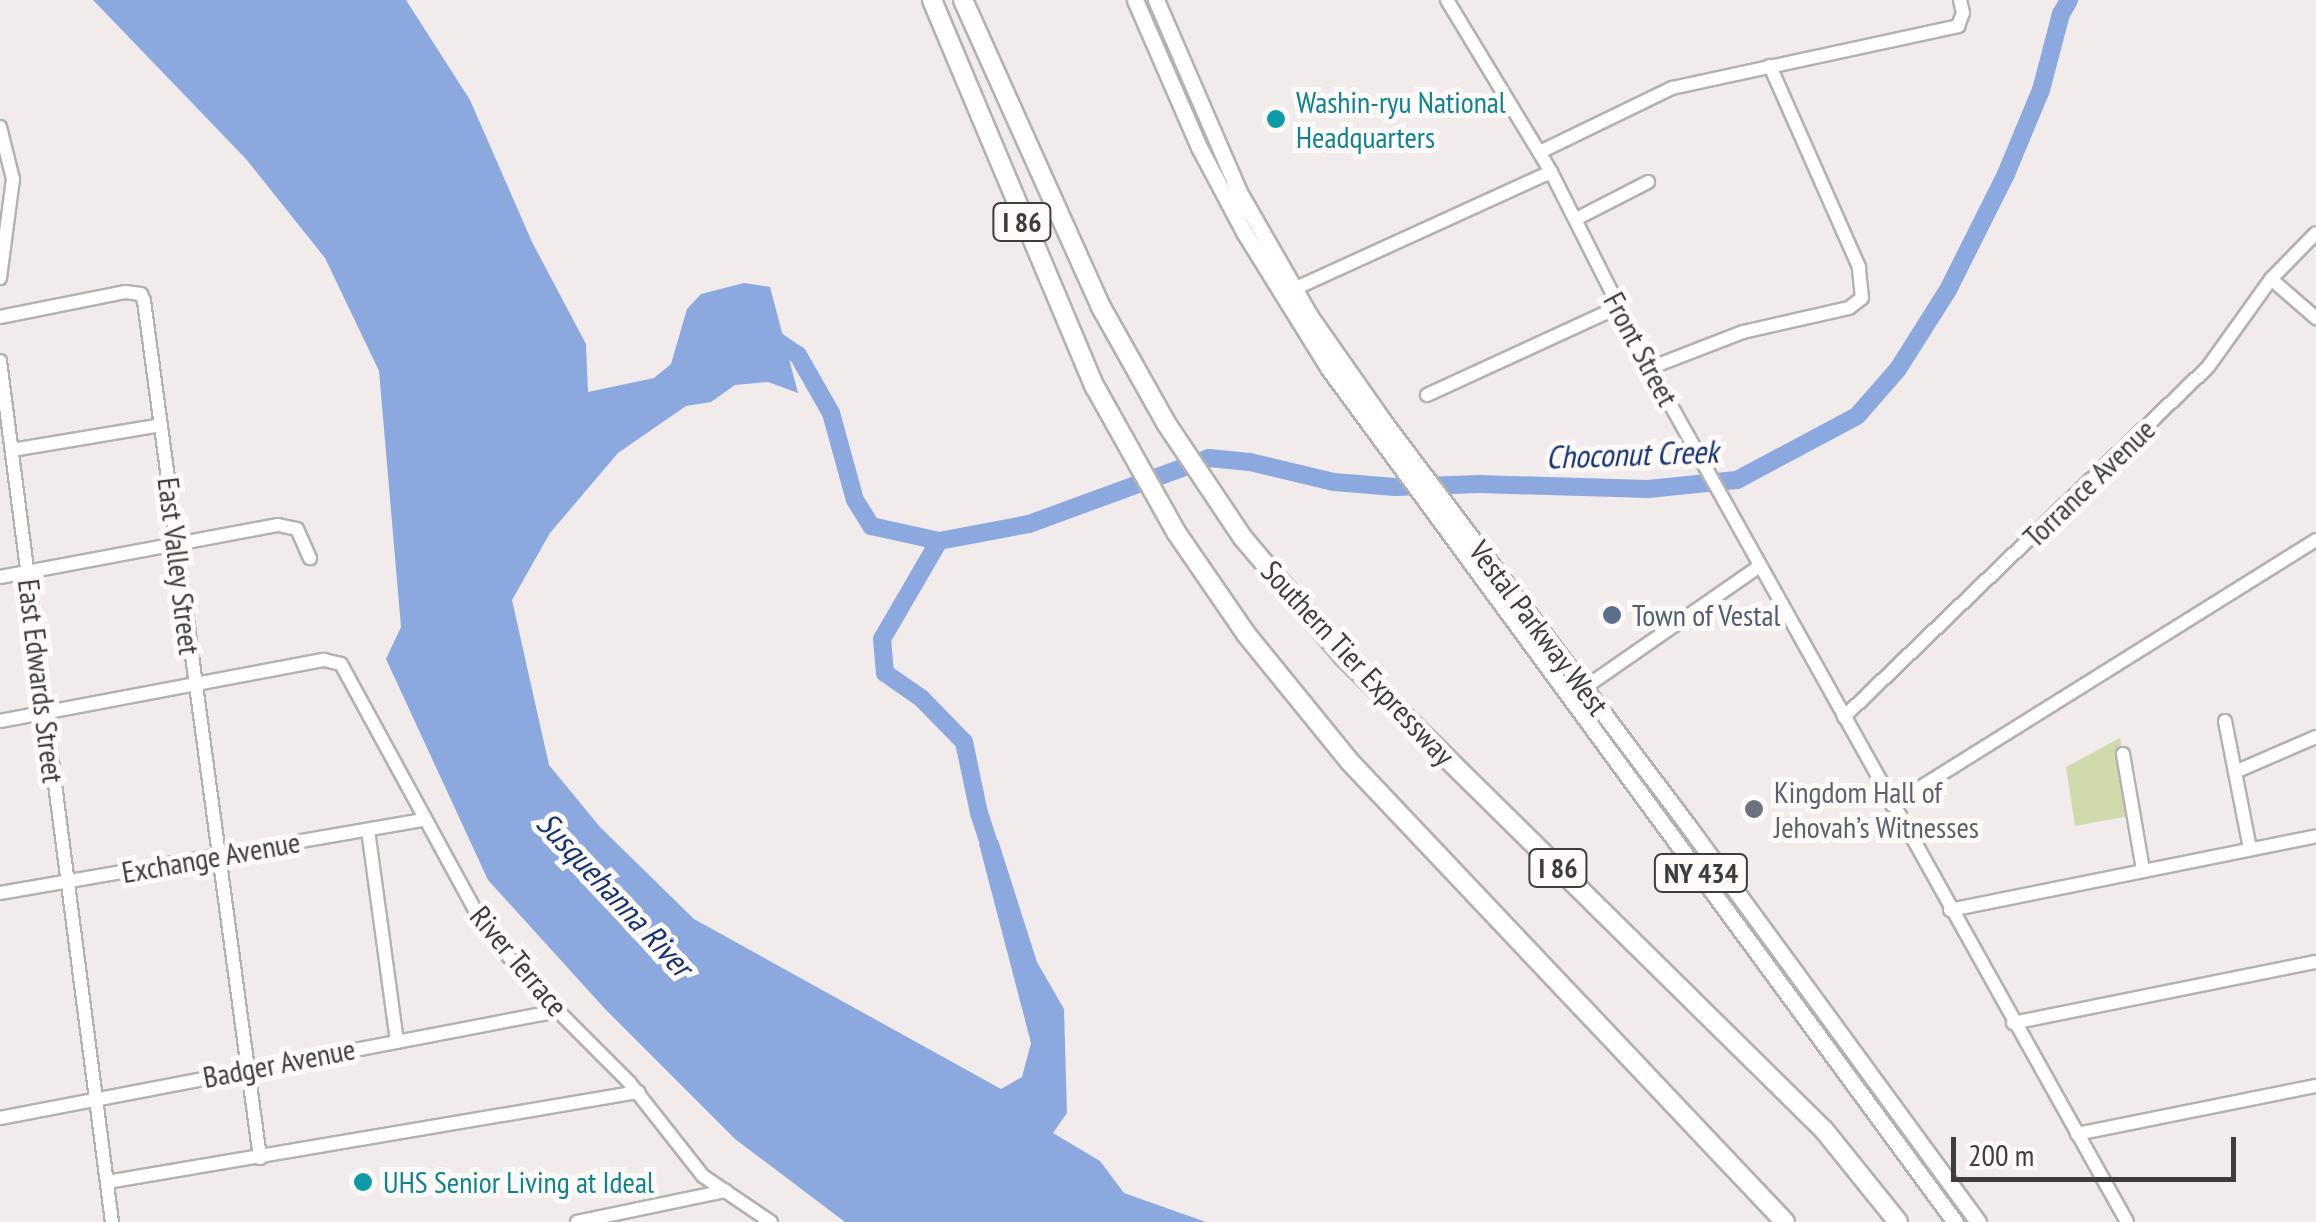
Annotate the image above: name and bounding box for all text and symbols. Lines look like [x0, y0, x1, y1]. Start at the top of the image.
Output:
place label: Washin-ryu National Headquarters [1296, 84, 1506, 154]
marker: Washin-ryu National Headquarters [1265, 108, 1287, 130]
road number: I 86 [992, 199, 1052, 245]
street label: Front Street [1596, 286, 1686, 412]
street label: Torrance Avenue [2015, 411, 2163, 555]
water label: Choconut Creek [1545, 432, 1719, 476]
street label: East Valley Street [150, 475, 208, 657]
street label: Vestal Parkway West [1461, 533, 1617, 723]
street label: Southern Tier Expressway [1254, 553, 1462, 773]
street label: East Edwards Street [11, 577, 71, 785]
place label: Town of Vestal [1632, 597, 1781, 633]
marker: Town of Vestal [1601, 604, 1623, 626]
place label: Kingdom Hall of Jehovah’s Witnesses [1774, 774, 1979, 844]
marker: Kingdom Hall of Jehovah’s Witnesses [1743, 798, 1765, 820]
water label: Susquehanna River [529, 804, 701, 984]
street label: Exchange Avenue [119, 824, 303, 890]
road number: I 86 [1528, 845, 1588, 891]
road number: NY 434 [1654, 850, 1748, 896]
street label: River Terrace [462, 898, 576, 1024]
street label: Badger Avenue [200, 1031, 358, 1095]
scale bar [1956, 1117, 2241, 1179]
text: 200 m [1968, 1135, 2034, 1174]
place label: UHS Senior Living at Ideal [383, 1164, 654, 1200]
marker: UHS Senior Living at Ideal [352, 1171, 374, 1193]

